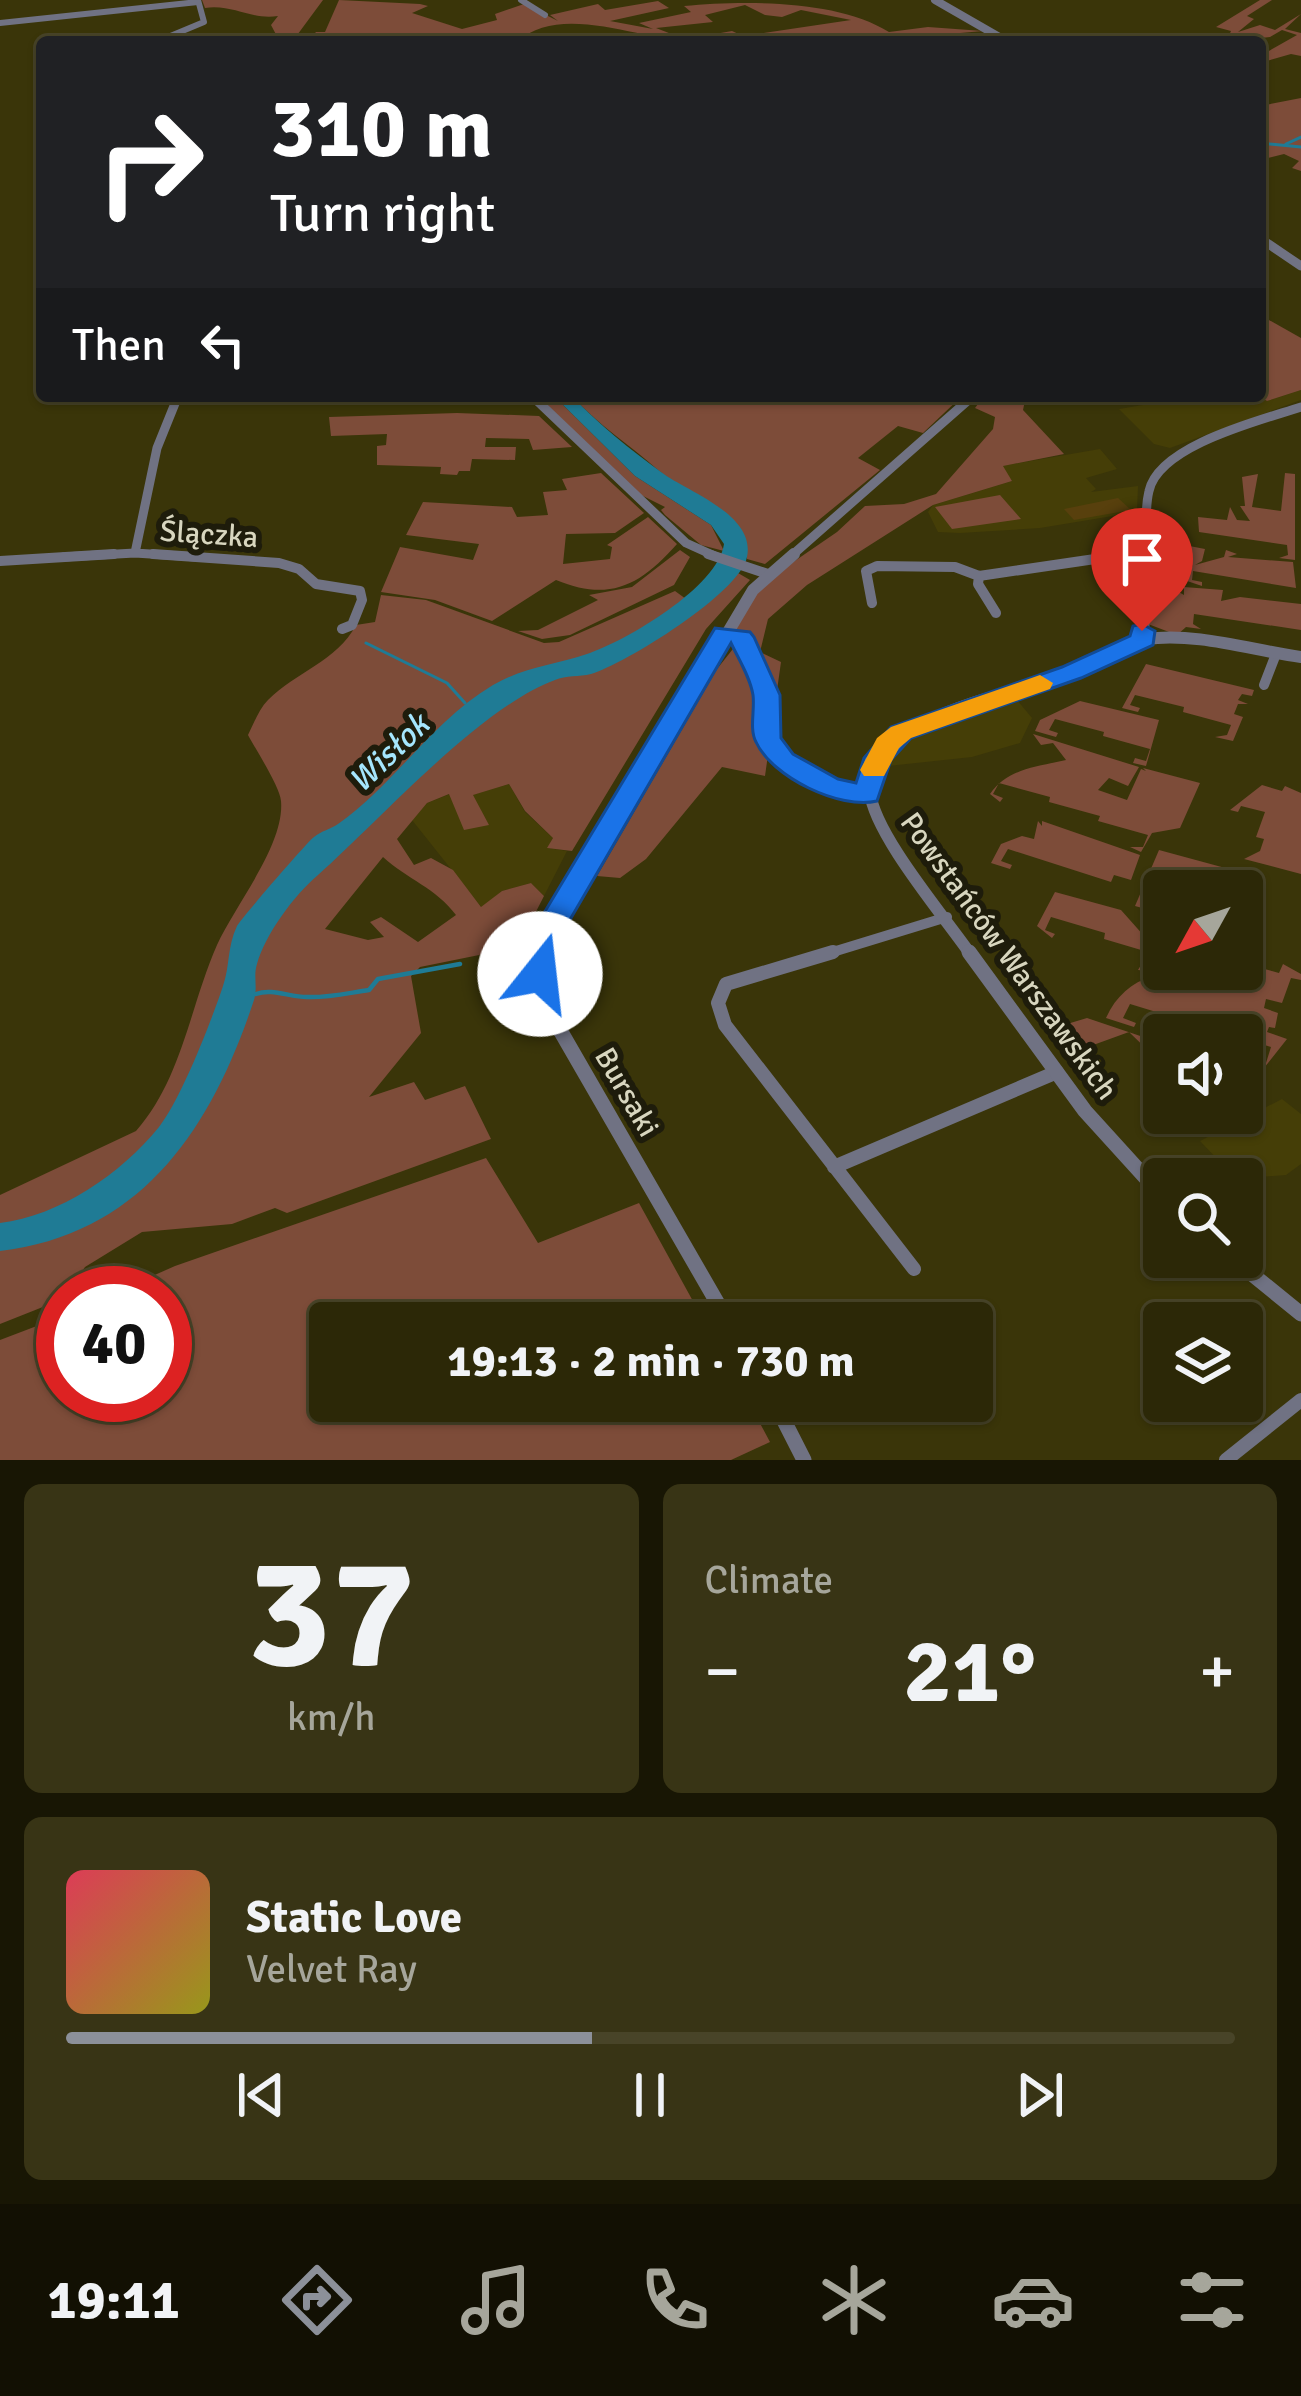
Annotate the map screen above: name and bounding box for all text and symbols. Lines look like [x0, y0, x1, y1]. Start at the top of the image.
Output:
text: 310 m [270, 77, 492, 181]
icon: right [72, 84, 228, 240]
text: Turn right [270, 180, 495, 247]
icon: left [190, 312, 256, 378]
text: Then [72, 318, 166, 373]
pin [1091, 508, 1193, 631]
street label: Ślączka [159, 513, 259, 556]
icon: arrive [1109, 526, 1175, 592]
water label: Wisłok [340, 703, 440, 801]
street label: Powstańców Warszawskich [892, 805, 1125, 1107]
north arrow [1143, 870, 1263, 990]
map controls [1143, 870, 1263, 1422]
position arrow [477, 911, 603, 1037]
button: sound [1143, 1014, 1263, 1134]
street label: Bursaki [586, 1041, 667, 1143]
button: search [1143, 1158, 1263, 1278]
speed limit sign: 40 [36, 1266, 192, 1422]
button: layers [1143, 1302, 1263, 1422]
text: 19:13 · 2 min · 730 m [447, 1334, 855, 1389]
text: 37 [247, 1518, 415, 1711]
text: Climate [705, 1556, 833, 1604]
text: 21° [903, 1616, 1036, 1727]
text: − [705, 1631, 740, 1712]
text: + [1199, 1631, 1235, 1712]
text: km/h [287, 1693, 375, 1741]
text: Static Love [246, 1890, 462, 1945]
text: Velvet Ray [246, 1945, 417, 1993]
icon: previous [228, 2062, 294, 2128]
icon: pause [617, 2062, 683, 2128]
icon: next [1007, 2062, 1073, 2128]
icon: directions [275, 2258, 359, 2342]
icon: music [454, 2258, 538, 2342]
icon: phone [633, 2258, 717, 2342]
icon: climate [812, 2258, 896, 2342]
icon: car [991, 2258, 1075, 2342]
icon: filters [1170, 2258, 1254, 2342]
text: 19:11 [47, 2267, 180, 2334]

